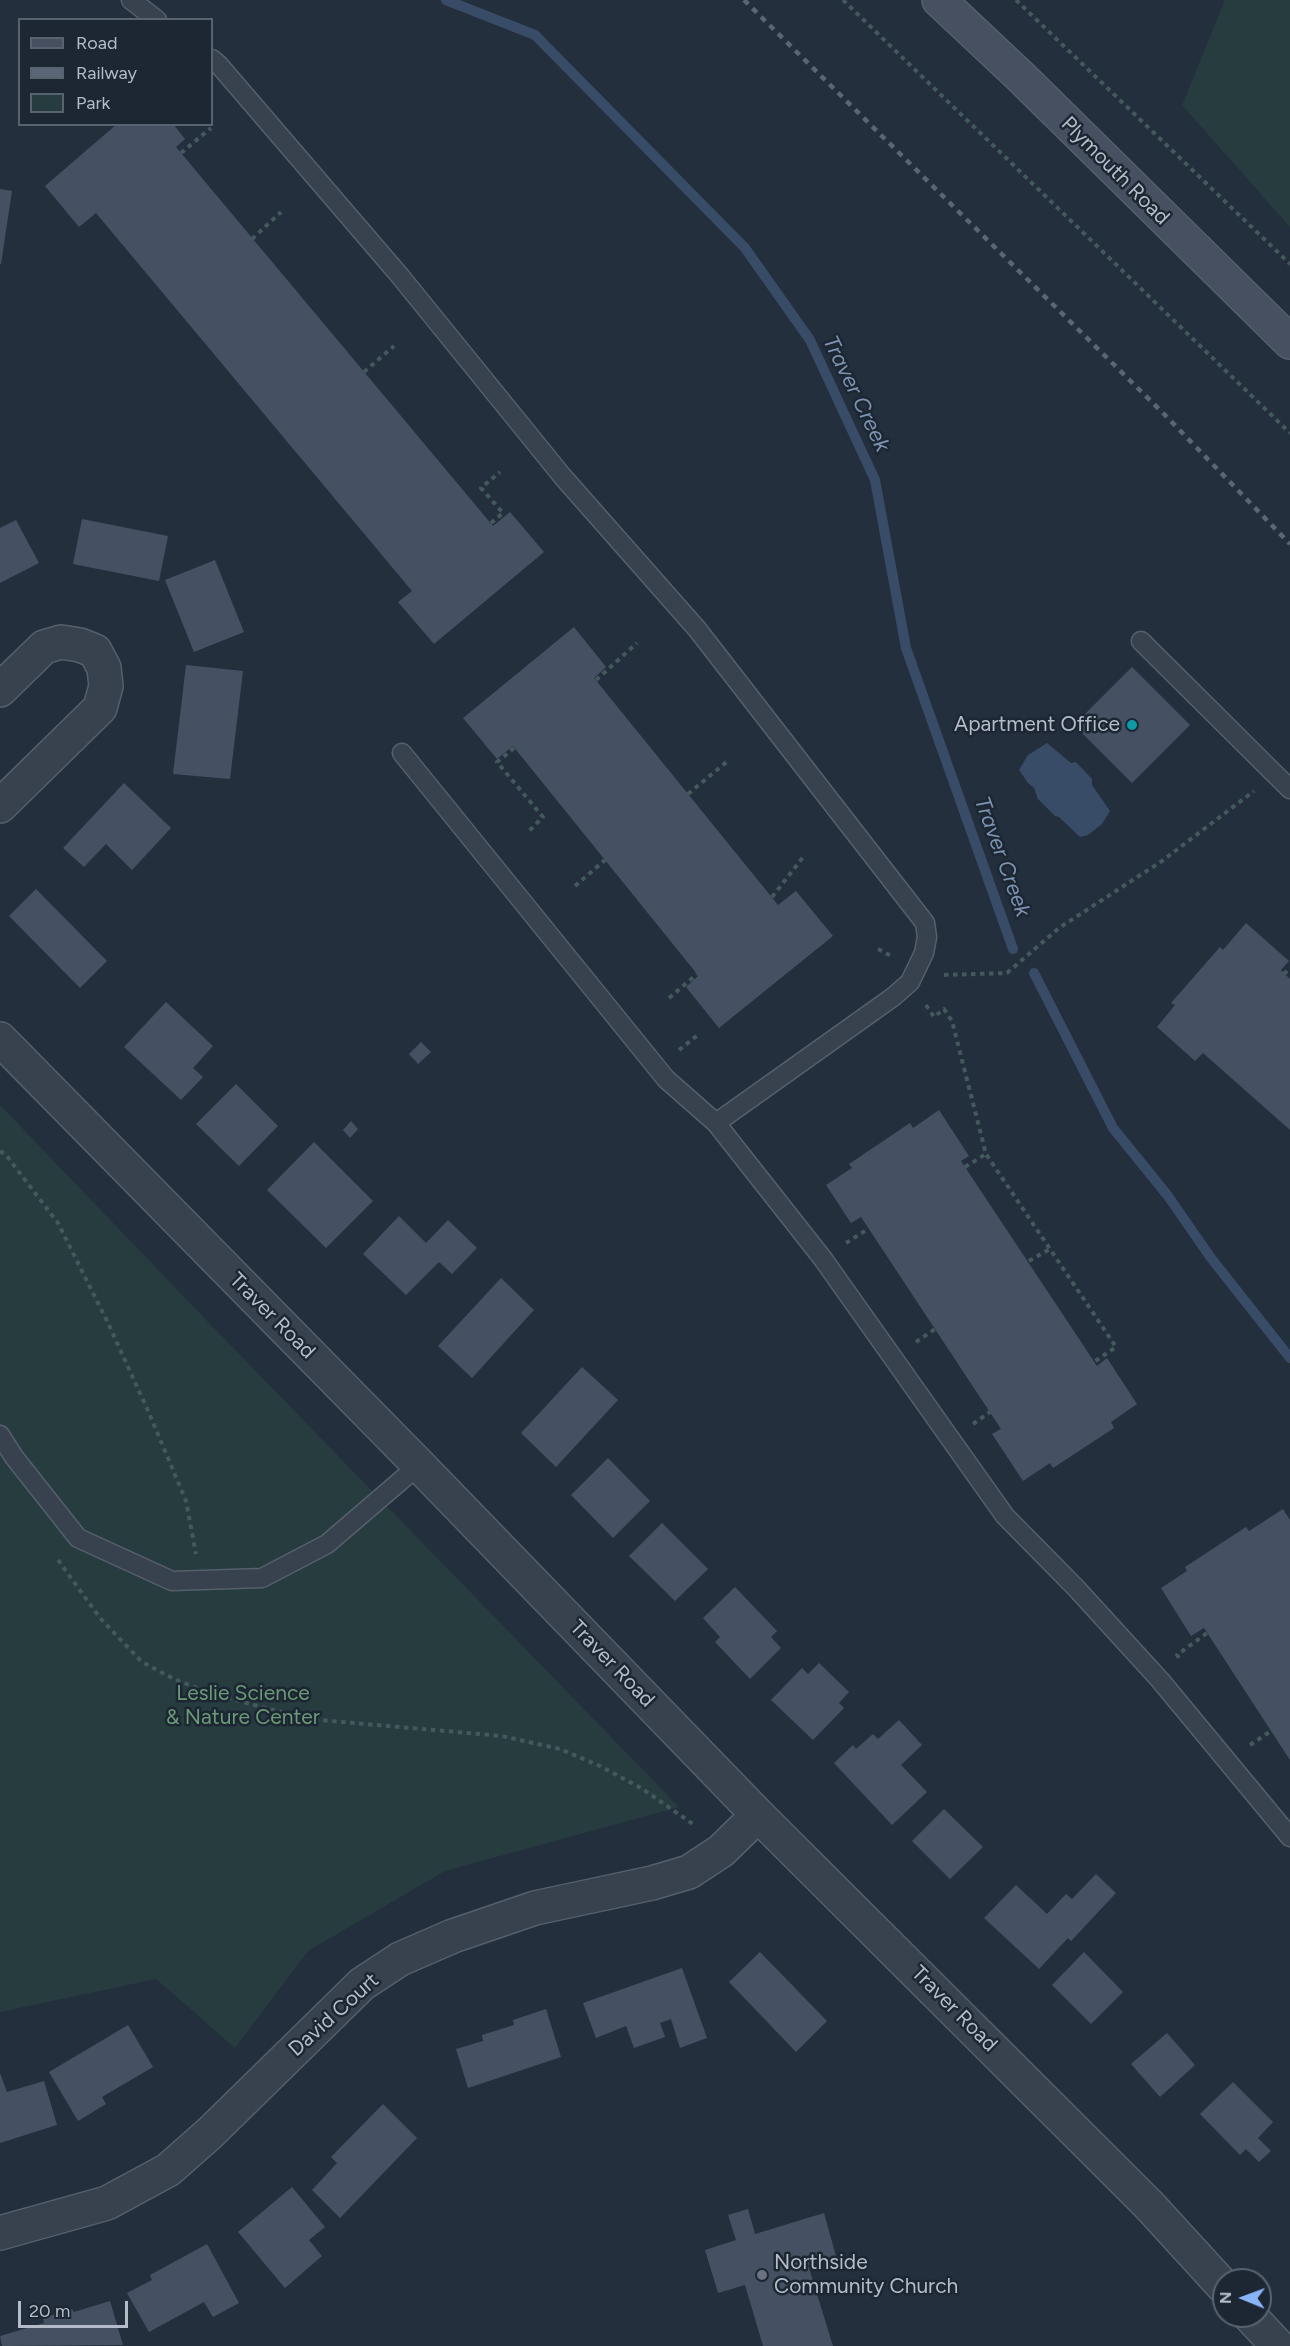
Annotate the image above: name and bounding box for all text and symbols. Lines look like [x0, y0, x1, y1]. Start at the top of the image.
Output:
legend [18, 18, 213, 126]
text: Road [76, 32, 117, 54]
text: Railway [76, 62, 137, 84]
text: Park [76, 92, 110, 114]
street label: Plymouth Road [1056, 112, 1174, 230]
water label: Traver Creek [817, 332, 895, 456]
place label: Apartment Office [954, 712, 1120, 738]
marker: Apartment Office [1125, 718, 1139, 732]
water label: Traver Creek [968, 793, 1036, 921]
street label: Traver Road [224, 1268, 320, 1364]
street label: Traver Road [564, 1615, 660, 1713]
park label: Leslie Science & Nature Center [166, 1681, 320, 1731]
street label: Traver Road [906, 1961, 1002, 2057]
street label: David Court [284, 1968, 384, 2062]
place label: Northside Community Church [774, 2250, 958, 2300]
marker: Northside Community Church [755, 2268, 769, 2282]
north arrow [1212, 2268, 1272, 2328]
scale bar [21, 2289, 130, 2327]
text: N [1216, 2291, 1235, 2304]
text: 20 m [29, 2300, 70, 2322]

